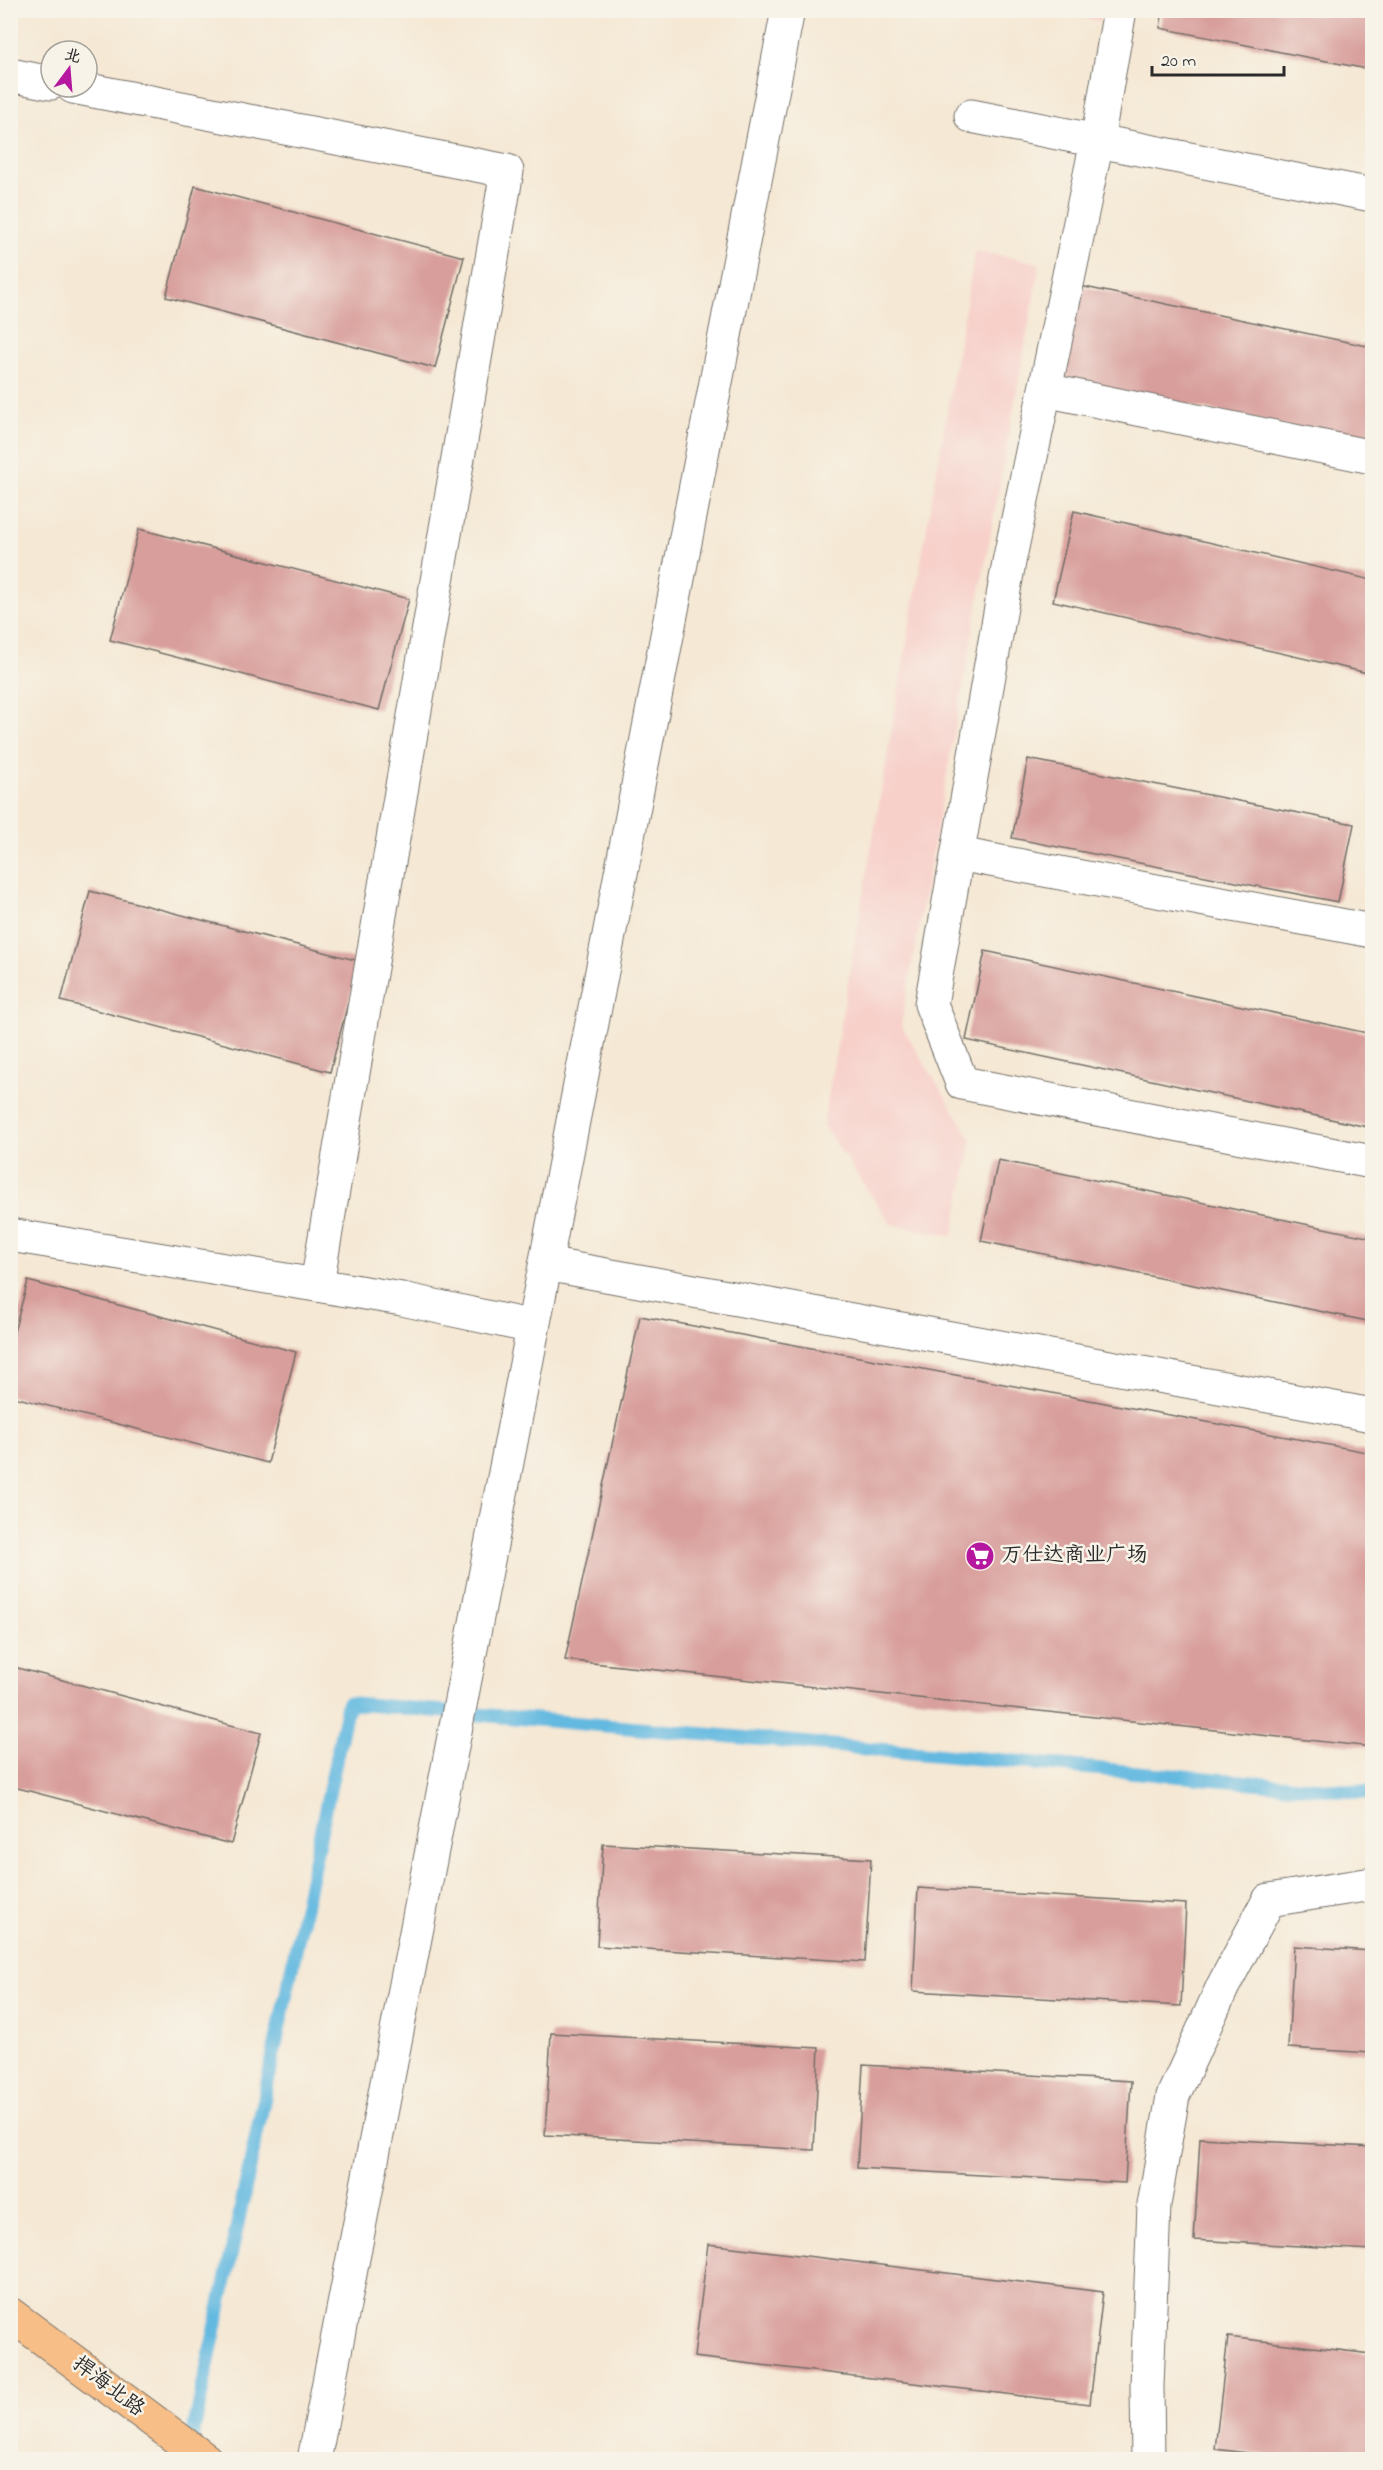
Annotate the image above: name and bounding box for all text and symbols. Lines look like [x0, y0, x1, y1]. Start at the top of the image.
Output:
north arrow [39, 39, 99, 99]
scale bar [1152, 39, 1284, 77]
text: 北 [62, 43, 84, 70]
text: 20 m [1161, 49, 1196, 75]
supermarket icon: 万仕达商业广场 [964, 1540, 996, 1572]
place label: 万仕达商业广场 [1001, 1541, 1148, 1571]
street label: 捍海北路 [65, 2350, 151, 2424]

